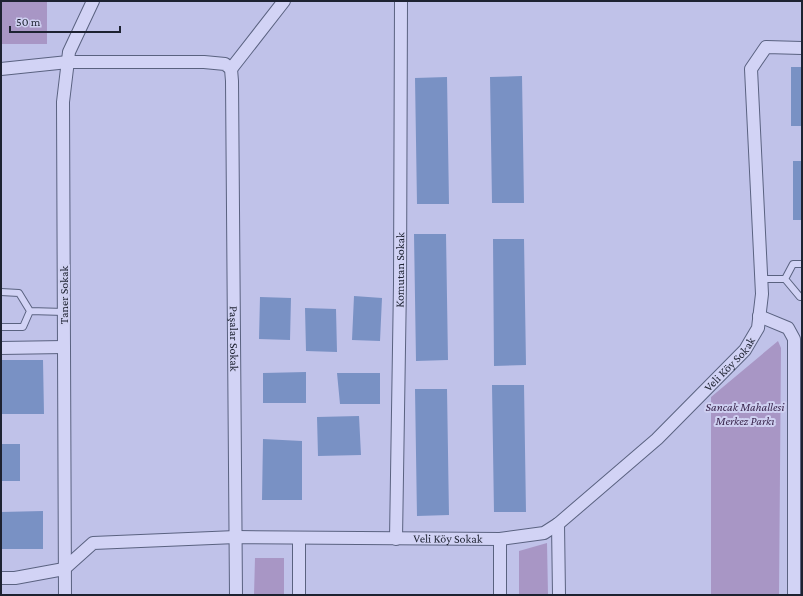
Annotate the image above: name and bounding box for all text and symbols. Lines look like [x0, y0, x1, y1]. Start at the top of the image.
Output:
scale bar [10, 8, 120, 34]
text: 50 m [16, 15, 41, 29]
street label: Komutan Sokak [393, 232, 407, 308]
street label: Taner Sokak [57, 266, 71, 324]
street label: Paşalar Sokak [227, 306, 241, 372]
street label: Veli Köy Sokak [701, 334, 758, 394]
park label: Sancak Mahallesi Merkez Parkı [705, 400, 785, 428]
street label: Veli Köy Sokak [413, 531, 483, 546]

